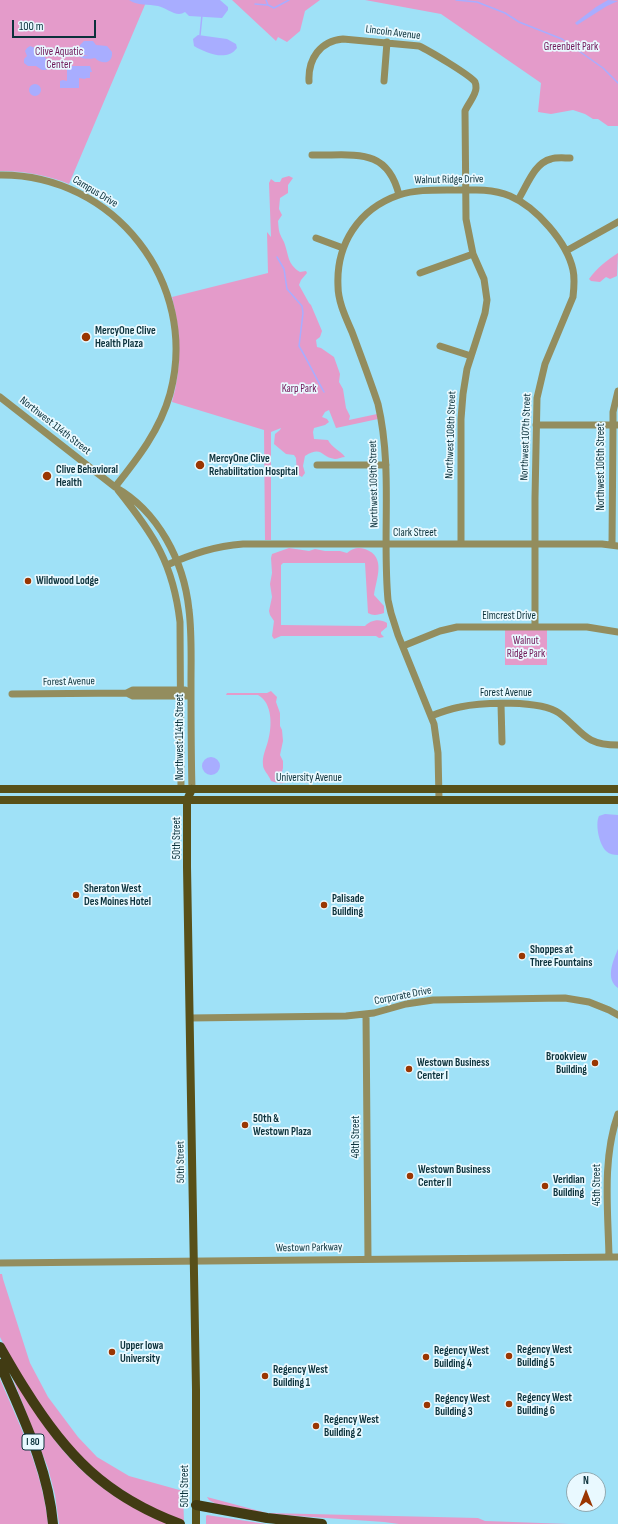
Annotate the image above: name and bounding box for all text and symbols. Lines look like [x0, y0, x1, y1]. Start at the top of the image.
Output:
scale bar [14, 12, 98, 38]
text: 100 m [19, 19, 44, 34]
street label: Lincoln Avenue [365, 23, 421, 43]
park label: Greenbelt Park [544, 40, 598, 54]
park label: Clive Aquatic Center [35, 45, 83, 71]
street label: Campus Drive [70, 173, 120, 211]
street label: Walnut Ridge Drive [414, 173, 484, 187]
place label: MercyOne Clive Health Plaza [95, 324, 156, 350]
marker: MercyOne Clive Health Plaza [80, 331, 92, 343]
park label: Karp Park [282, 382, 316, 396]
street label: Northwest 108th Street [443, 391, 459, 479]
street label: Northwest 107th Street [518, 393, 534, 481]
street label: Northwest 114th Street [17, 394, 93, 458]
street label: Northwest 106th Street [594, 423, 608, 511]
street label: Northwest 109th Street [367, 440, 381, 528]
place label: MercyOne Clive Rehabilitation Hospital [209, 452, 298, 478]
marker: MercyOne Clive Rehabilitation Hospital [194, 459, 206, 471]
place label: Clive Behavioral Health [56, 463, 118, 489]
marker: Clive Behavioral Health [41, 470, 53, 482]
street label: Clark Street [393, 526, 437, 540]
place label: Wildwood Lodge [36, 574, 99, 588]
marker: Wildwood Lodge [23, 576, 33, 586]
street label: Elmcrest Drive [482, 609, 536, 623]
park label: Walnut Ridge Park [507, 634, 545, 660]
street label: Forest Avenue [43, 675, 95, 689]
street label: Forest Avenue [480, 686, 532, 700]
street label: Northwest 114th Street [173, 694, 187, 780]
street label: University Avenue [276, 771, 342, 785]
street label: 50th Street [170, 817, 184, 859]
place label: Sheraton West Des Moines Hotel [84, 882, 151, 908]
marker: Sheraton West Des Moines Hotel [71, 890, 81, 900]
place label: Palisade Building [332, 892, 364, 918]
marker: Palisade Building [319, 900, 329, 910]
place label: Shoppes at Three Fountains [530, 943, 592, 969]
marker: Shoppes at Three Fountains [517, 951, 527, 961]
street label: Corporate Drive [373, 984, 433, 1008]
place label: Brookview Building [546, 1050, 587, 1076]
place label: Westown Business Center I [417, 1056, 489, 1082]
marker: Brookview Building [590, 1058, 600, 1068]
marker: Westown Business Center I [404, 1064, 414, 1074]
place label: 50th & Westown Plaza [253, 1112, 311, 1138]
street label: 48th Street [349, 1116, 363, 1158]
marker: 50th & Westown Plaza [240, 1120, 250, 1130]
street label: 50th Street [174, 1141, 188, 1183]
place label: Westown Business Center II [418, 1163, 490, 1189]
street label: 45th Street [590, 1164, 604, 1206]
marker: Westown Business Center II [405, 1171, 415, 1181]
place label: Veridian Building [553, 1173, 585, 1199]
marker: Veridian Building [540, 1181, 550, 1191]
street label: Westown Parkway [276, 1241, 342, 1255]
place label: Upper Iowa University [120, 1339, 163, 1365]
place label: Regency West Building 5 [517, 1343, 572, 1369]
place label: Regency West Building 4 [434, 1344, 489, 1370]
marker: Upper Iowa University [107, 1347, 117, 1357]
marker: Regency West Building 5 [504, 1351, 514, 1361]
marker: Regency West Building 4 [421, 1352, 431, 1362]
place label: Regency West Building 1 [273, 1363, 328, 1389]
marker: Regency West Building 1 [260, 1371, 270, 1381]
place label: Regency West Building 6 [517, 1391, 572, 1417]
place label: Regency West Building 3 [435, 1392, 490, 1418]
marker: Regency West Building 6 [504, 1399, 514, 1409]
marker: Regency West Building 3 [422, 1400, 432, 1410]
place label: Regency West Building 2 [324, 1413, 379, 1439]
marker: Regency West Building 2 [311, 1421, 321, 1431]
road number: I 80 [22, 1434, 44, 1450]
street label: 50th Street [178, 1465, 192, 1507]
north arrow [566, 1472, 606, 1512]
text: N [583, 1474, 589, 1487]

